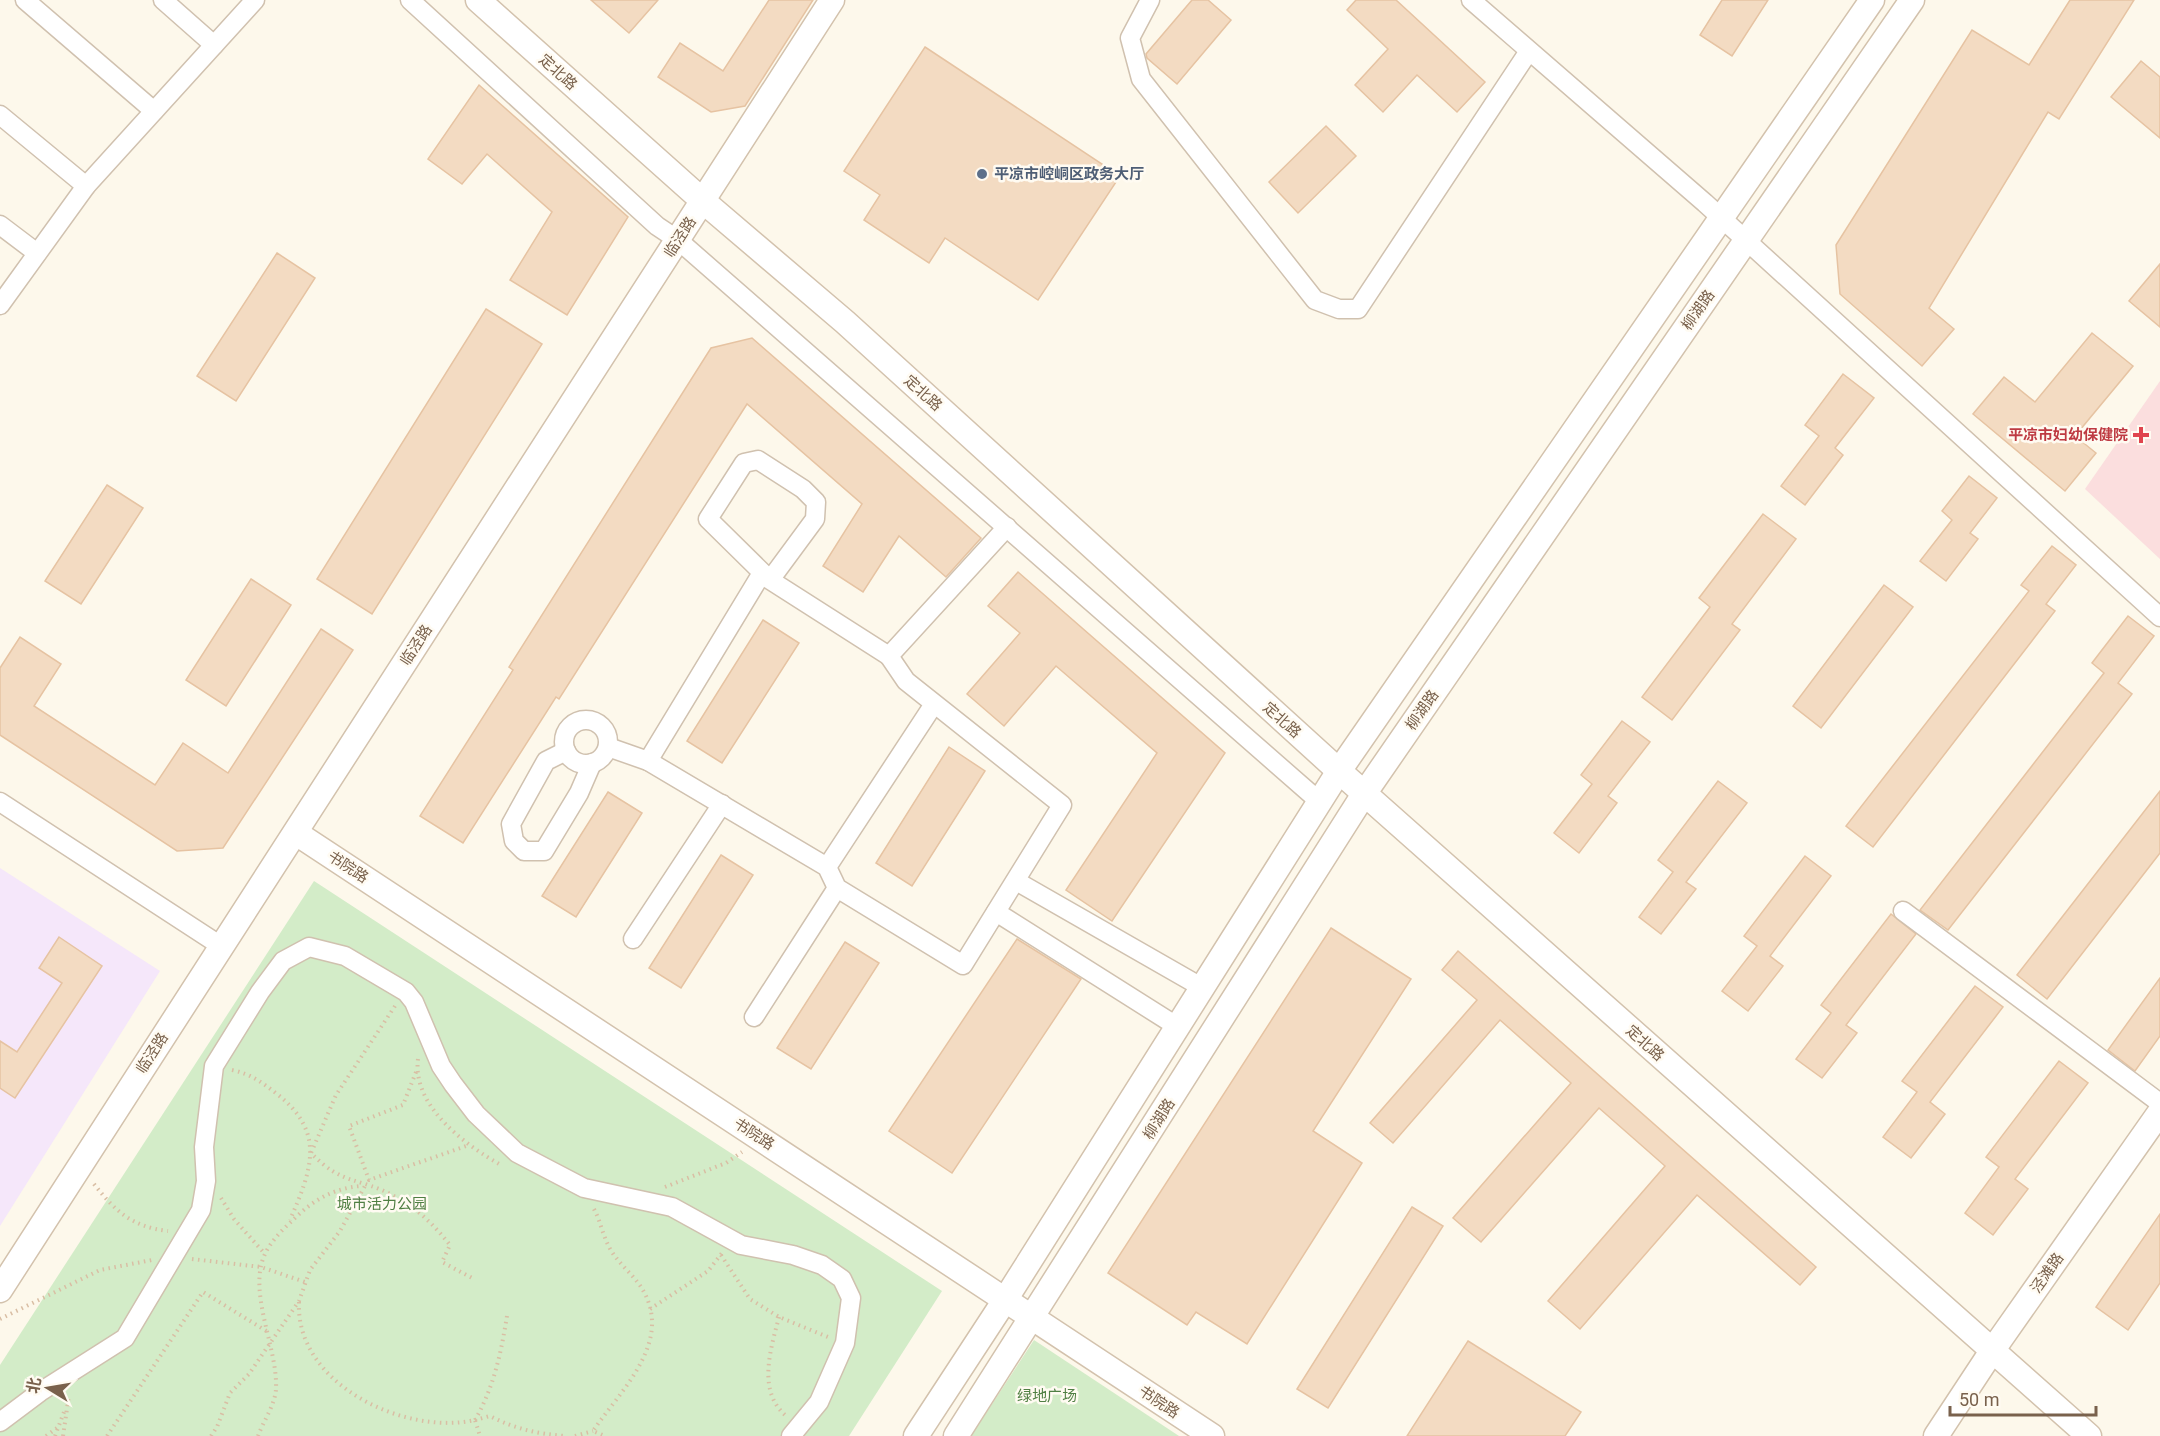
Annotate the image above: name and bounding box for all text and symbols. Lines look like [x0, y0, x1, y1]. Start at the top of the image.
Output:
street label: 定北路 [535, 50, 581, 94]
place label: 平凉市崆峒区政务大厅 [994, 165, 1144, 183]
marker: 平凉市崆峒区政务大厅 [975, 167, 989, 181]
street label: 临泾路 [660, 213, 700, 261]
street label: 柳湖路 [1678, 286, 1718, 334]
street label: 定北路 [900, 371, 946, 415]
place label: 平凉市妇幼保健院 [2008, 426, 2128, 444]
marker: 平凉市妇幼保健院 [2132, 426, 2150, 444]
street label: 临泾路 [396, 621, 436, 669]
street label: 柳湖路 [1402, 686, 1442, 734]
street label: 定北路 [1259, 698, 1305, 742]
street label: 书院路 [324, 847, 372, 887]
street label: 定北路 [1622, 1021, 1668, 1065]
street label: 临泾路 [132, 1029, 172, 1077]
street label: 柳湖路 [1139, 1095, 1179, 1143]
street label: 书院路 [730, 1114, 778, 1154]
park label: 城市活力公园 [337, 1195, 427, 1213]
street label: 泾滩路 [2027, 1249, 2067, 1297]
north arrow [18, 1358, 78, 1418]
text: 北 [23, 1376, 45, 1395]
scale bar [1950, 1379, 2096, 1417]
street label: 书院路 [1135, 1382, 1183, 1422]
park label: 绿地广场 [1017, 1387, 1077, 1405]
text: 50 m [1959, 1389, 1999, 1410]

